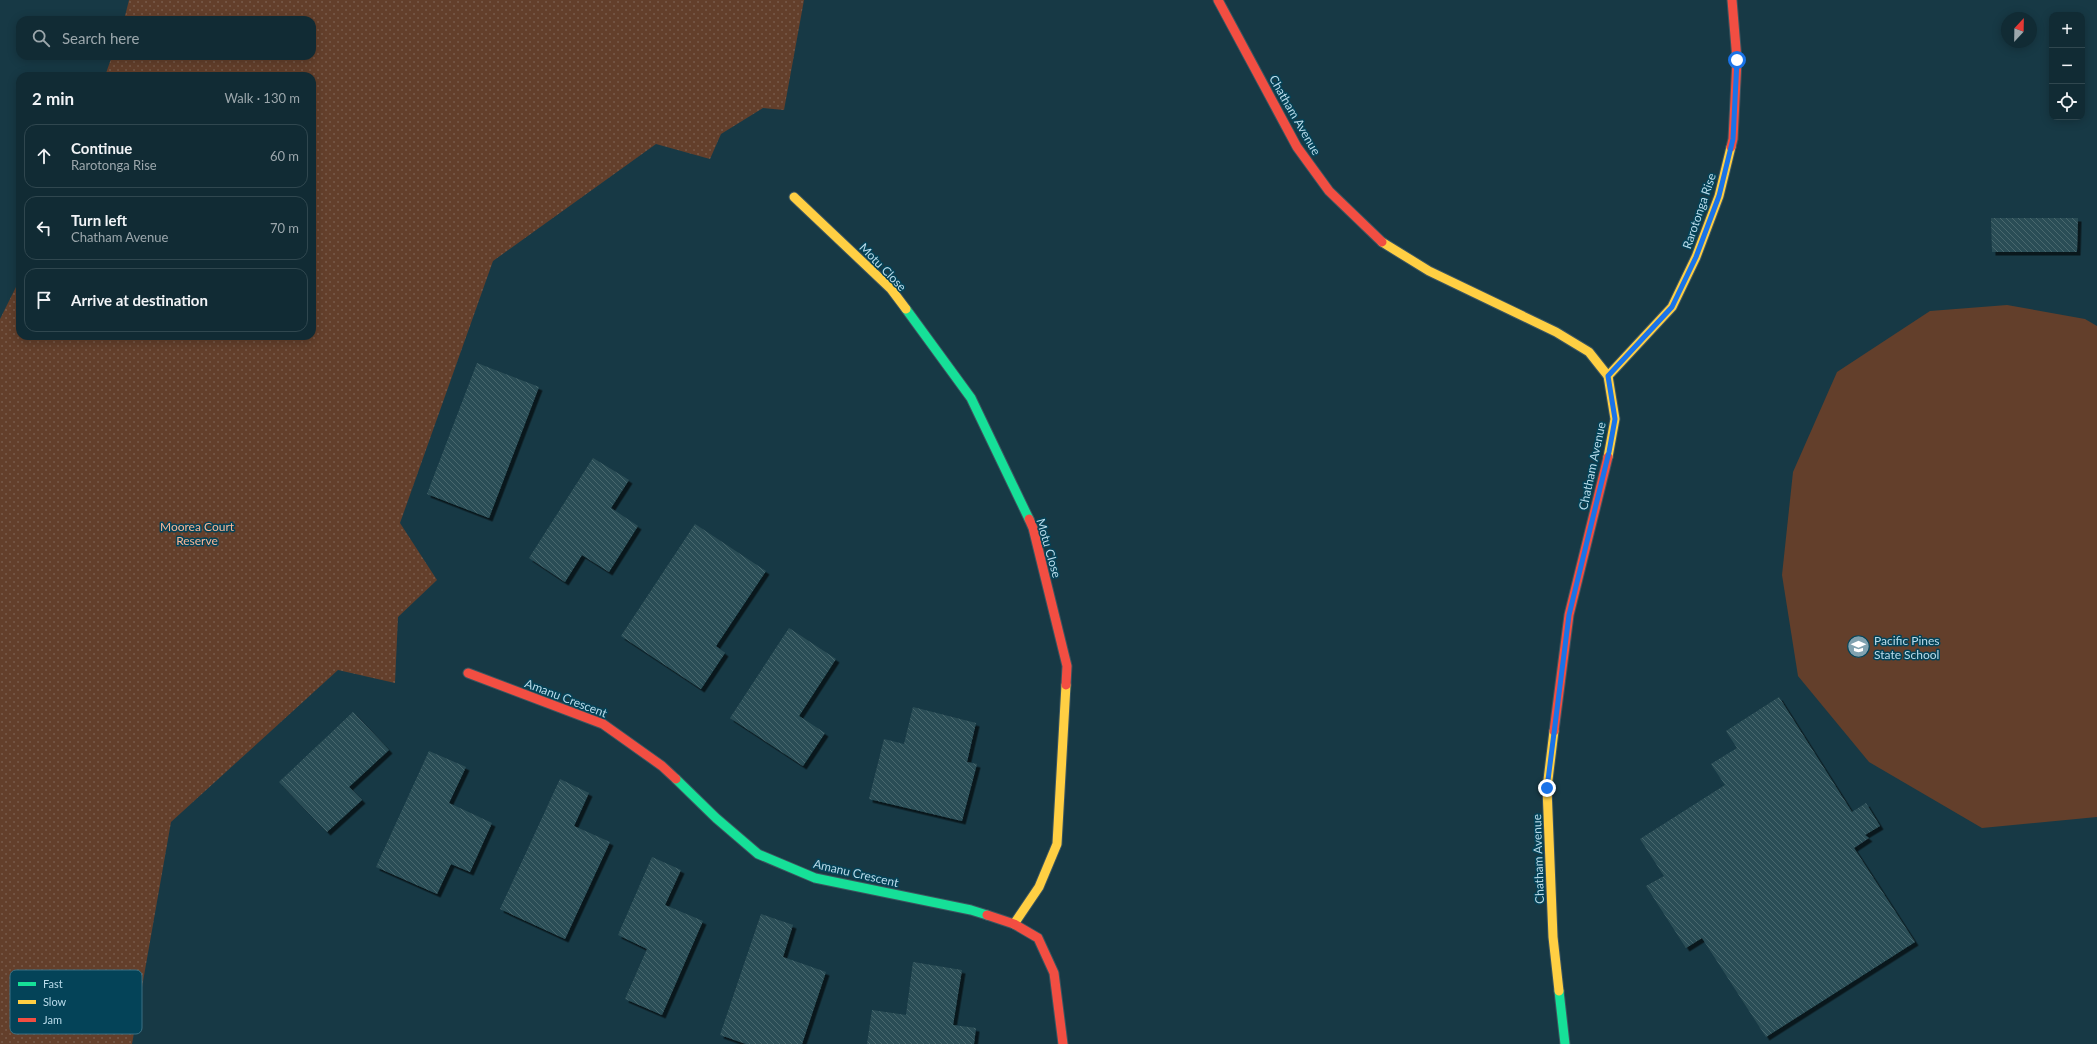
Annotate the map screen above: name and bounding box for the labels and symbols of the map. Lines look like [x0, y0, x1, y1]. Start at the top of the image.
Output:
north arrow [2001, 12, 2037, 48]
route start [1728, 51, 1746, 69]
street label: Chatham Avenue [1266, 72, 1324, 158]
street label: Rarotonga Rise [1679, 171, 1719, 251]
street label: Motu Close [856, 240, 910, 294]
street label: Chatham Avenue [1575, 421, 1609, 511]
street label: Motu Close [1033, 517, 1065, 579]
park label: Moorea Court Reserve [160, 519, 235, 548]
place label: Pacific Pines State School [1874, 633, 1940, 662]
school or university icon: Pacific Pines State School [1845, 634, 1871, 660]
street label: Amanu Crescent [523, 675, 610, 721]
route end [1538, 779, 1556, 797]
street label: Chatham Avenue [1529, 814, 1547, 904]
street label: Amanu Crescent [812, 856, 901, 890]
legend [10, 970, 142, 1034]
text: Fast [43, 977, 63, 990]
text: Slow [43, 995, 67, 1008]
text: Jam [43, 1013, 62, 1026]

